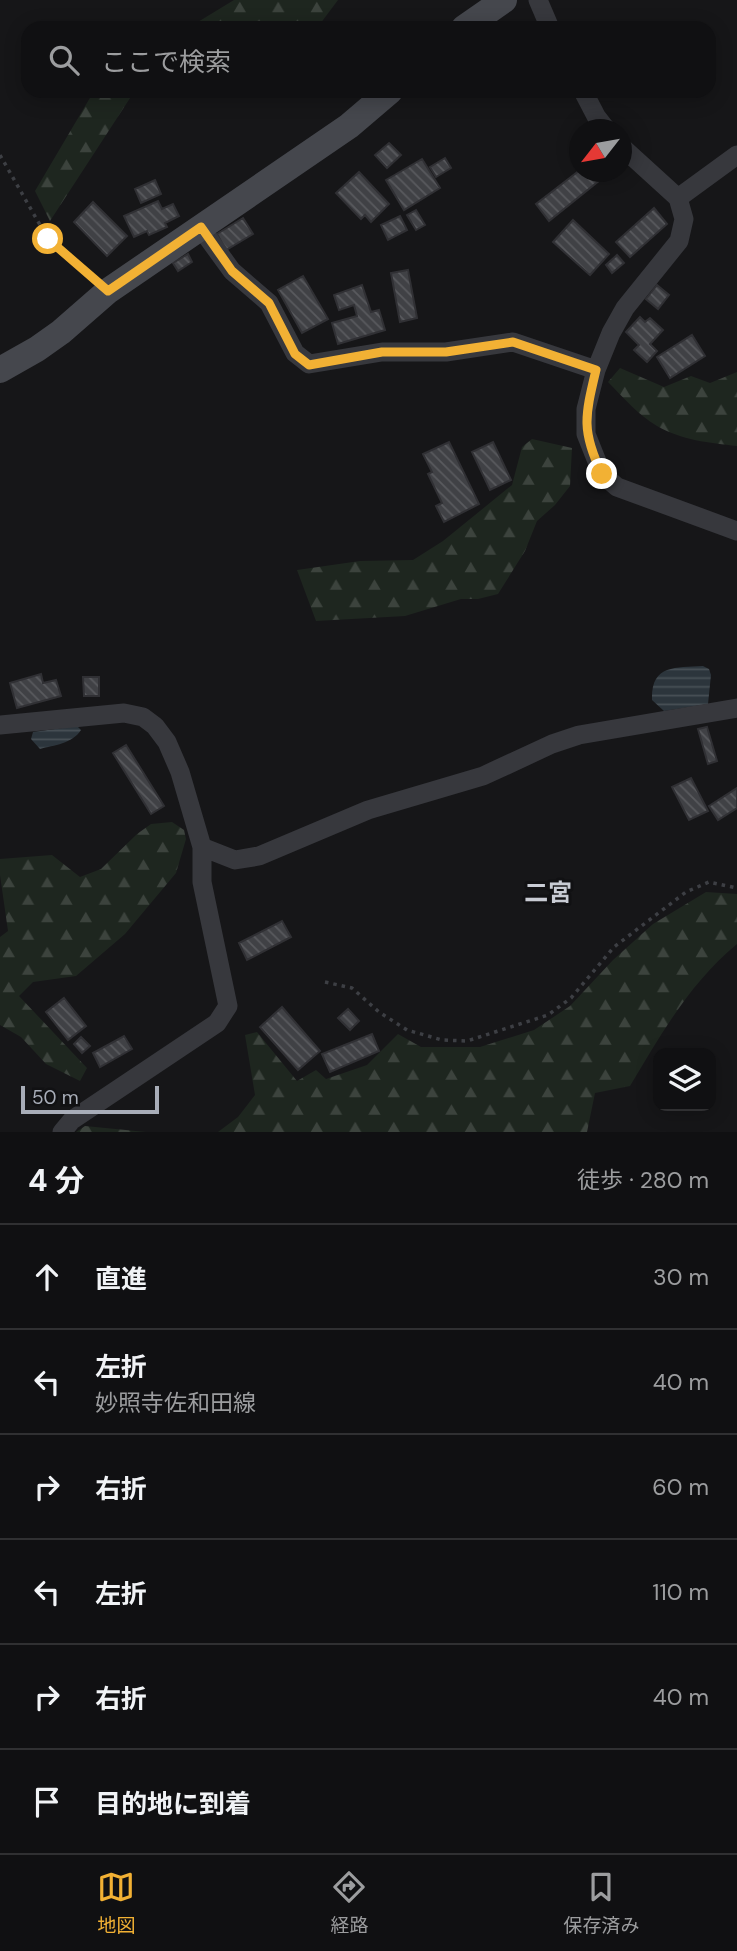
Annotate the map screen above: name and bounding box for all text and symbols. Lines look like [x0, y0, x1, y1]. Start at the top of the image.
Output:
search box [21, 21, 716, 98]
icon: search [45, 41, 83, 79]
text: ここで検索 [101, 45, 231, 79]
north arrow [569, 119, 632, 182]
route start [32, 223, 63, 254]
route end [586, 458, 617, 489]
district label: 二宮 [524, 877, 572, 908]
map controls [653, 1048, 716, 1111]
button: layers [653, 1048, 716, 1111]
scale bar [21, 1083, 159, 1115]
text: 50 m [32, 1085, 79, 1110]
text: 4 分 [28, 1161, 85, 1200]
text: 徒歩 · 280 m [577, 1165, 709, 1195]
icon: ahead [28, 1258, 66, 1296]
text: 直進 [95, 1262, 147, 1296]
text: 30 m [653, 1262, 709, 1292]
text: 左折 [95, 1350, 147, 1384]
icon: left [28, 1363, 66, 1401]
text: 40 m [653, 1367, 709, 1397]
text: 妙照寺佐和田線 [95, 1388, 256, 1418]
icon: right [28, 1468, 66, 1506]
text: 右折 [95, 1472, 147, 1506]
text: 60 m [652, 1472, 709, 1502]
icon: left [28, 1573, 66, 1611]
text: 左折 [95, 1577, 147, 1611]
text: 110 m [652, 1577, 709, 1607]
icon: right [28, 1678, 66, 1716]
text: 右折 [95, 1682, 147, 1716]
text: 40 m [653, 1682, 709, 1712]
icon: arrive [28, 1783, 66, 1821]
text: 目的地に到着 [95, 1787, 251, 1821]
tab: 地図 [97, 1868, 136, 1938]
tab: 経路 [330, 1868, 369, 1938]
tab: 保存済み [563, 1868, 640, 1938]

